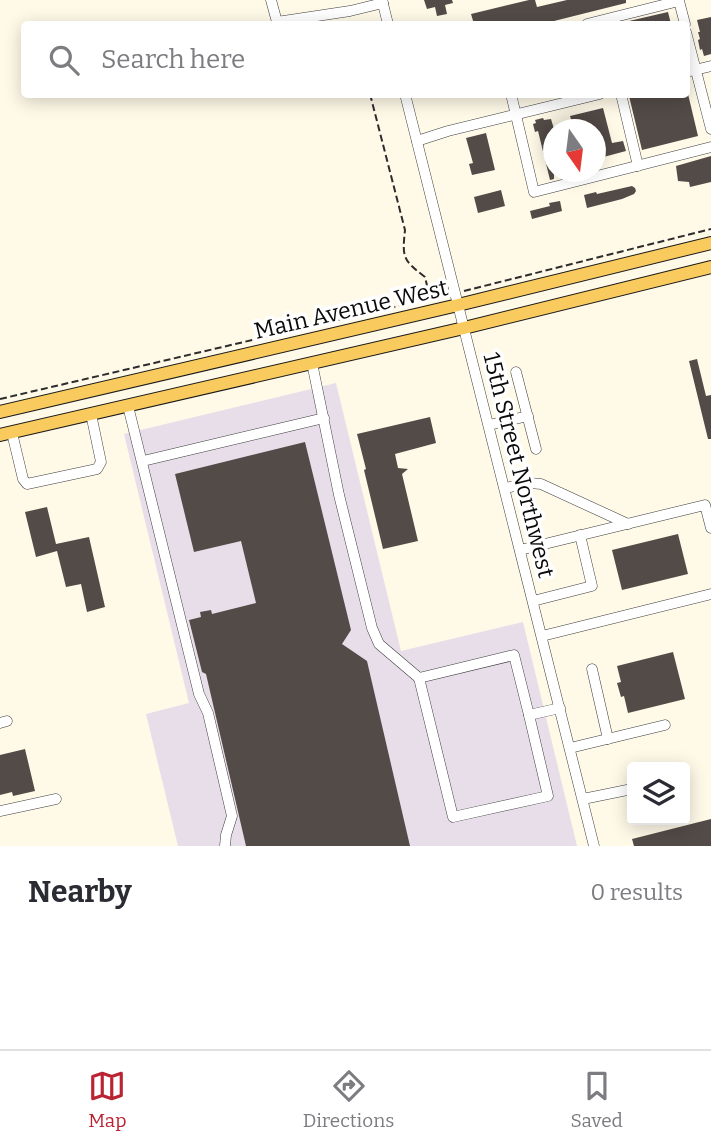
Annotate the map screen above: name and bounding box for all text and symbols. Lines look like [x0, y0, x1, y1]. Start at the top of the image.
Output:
search box [21, 21, 690, 98]
icon: search [45, 41, 83, 79]
text: Search here [101, 44, 245, 75]
north arrow [543, 119, 606, 182]
street label: Main Avenue West [251, 273, 451, 345]
street label: 15th Street Northwest [477, 350, 561, 580]
map controls [627, 762, 690, 825]
button: layers [627, 762, 690, 825]
text: Nearby [28, 874, 132, 910]
text: 0 results [590, 878, 683, 906]
tab: Map [88, 1067, 127, 1132]
tab: Directions [303, 1067, 394, 1132]
tab: Saved [571, 1067, 623, 1132]

